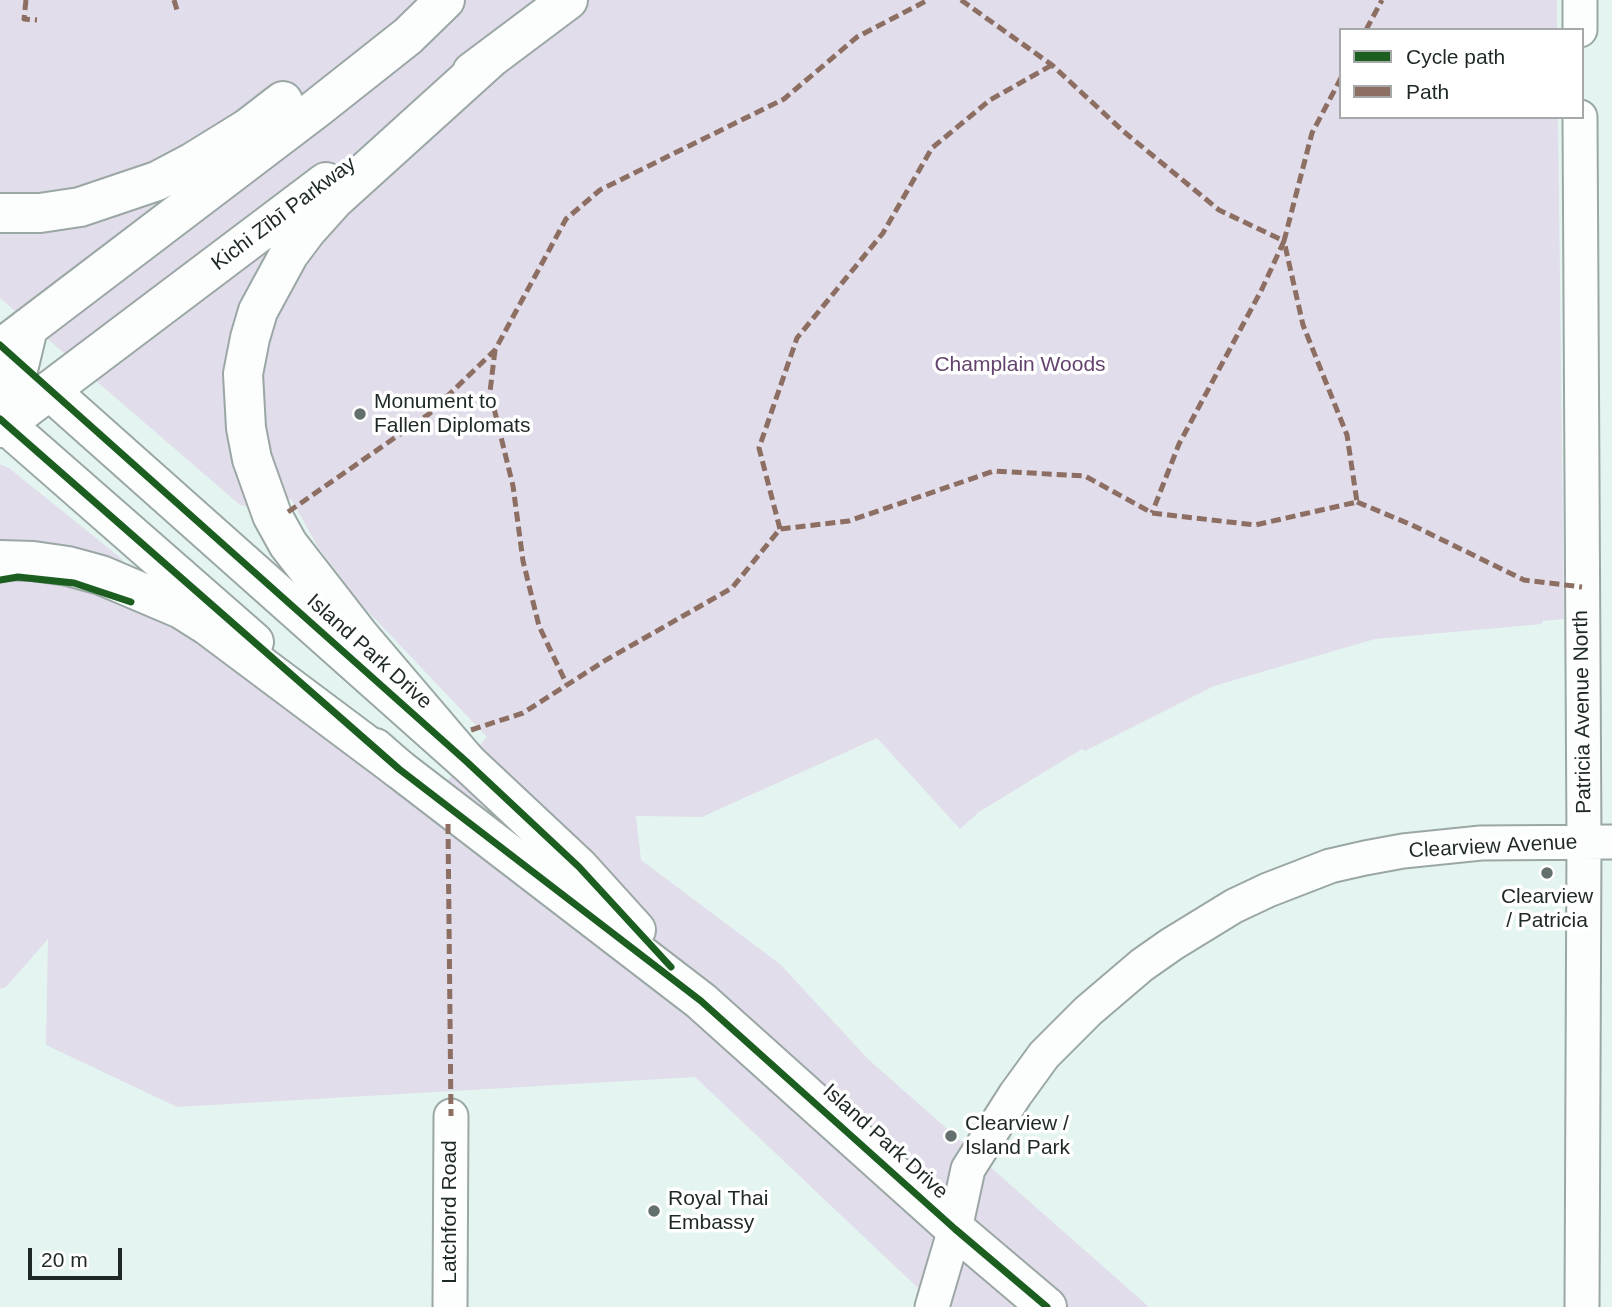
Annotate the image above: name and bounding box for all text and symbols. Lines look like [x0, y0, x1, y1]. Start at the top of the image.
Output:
legend [1339, 28, 1584, 119]
text: Cycle path [1406, 45, 1505, 68]
text: Path [1406, 80, 1449, 103]
street label: Kichi Zībī Parkway [207, 152, 361, 276]
park label: Champlain Woods [934, 352, 1106, 378]
place label: Monument to Fallen Diplomats [374, 389, 530, 439]
marker: Monument to Fallen Diplomats [352, 406, 368, 422]
street label: Island Park Drive [301, 589, 437, 715]
street label: Patricia Avenue North [1569, 610, 1597, 814]
street label: Clearview Avenue [1408, 830, 1578, 864]
marker: Clearview / Patricia [1539, 865, 1555, 881]
place label: Clearview / Patricia [1501, 884, 1593, 934]
street label: Island Park Drive [817, 1079, 953, 1205]
place label: Clearview / Island Park [965, 1111, 1070, 1161]
marker: Clearview / Island Park [943, 1128, 959, 1144]
street label: Latchford Road [437, 1140, 463, 1284]
place label: Royal Thai Embassy [668, 1186, 768, 1236]
marker: Royal Thai Embassy [646, 1203, 662, 1219]
scale bar [32, 1234, 126, 1278]
text: 20 m [41, 1248, 88, 1271]

